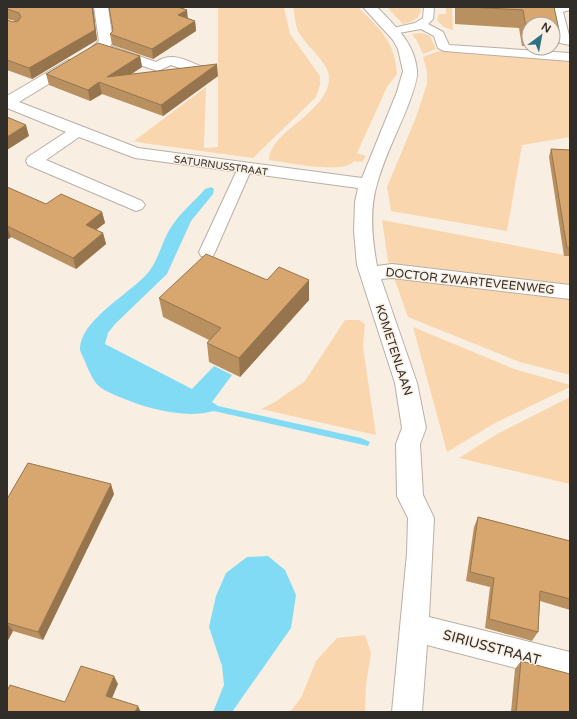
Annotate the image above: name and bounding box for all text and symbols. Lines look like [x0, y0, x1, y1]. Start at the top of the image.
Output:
north arrow [521, 16, 561, 56]
text: N [539, 20, 553, 36]
street label: SATURNUSSTRAAT [173, 153, 269, 179]
street label: DOCTOR ZWARTEVEENWEG [385, 265, 555, 297]
street label: KOMETENLAAN [373, 303, 415, 397]
street label: SIRIUSSTRAAT [441, 626, 543, 669]

